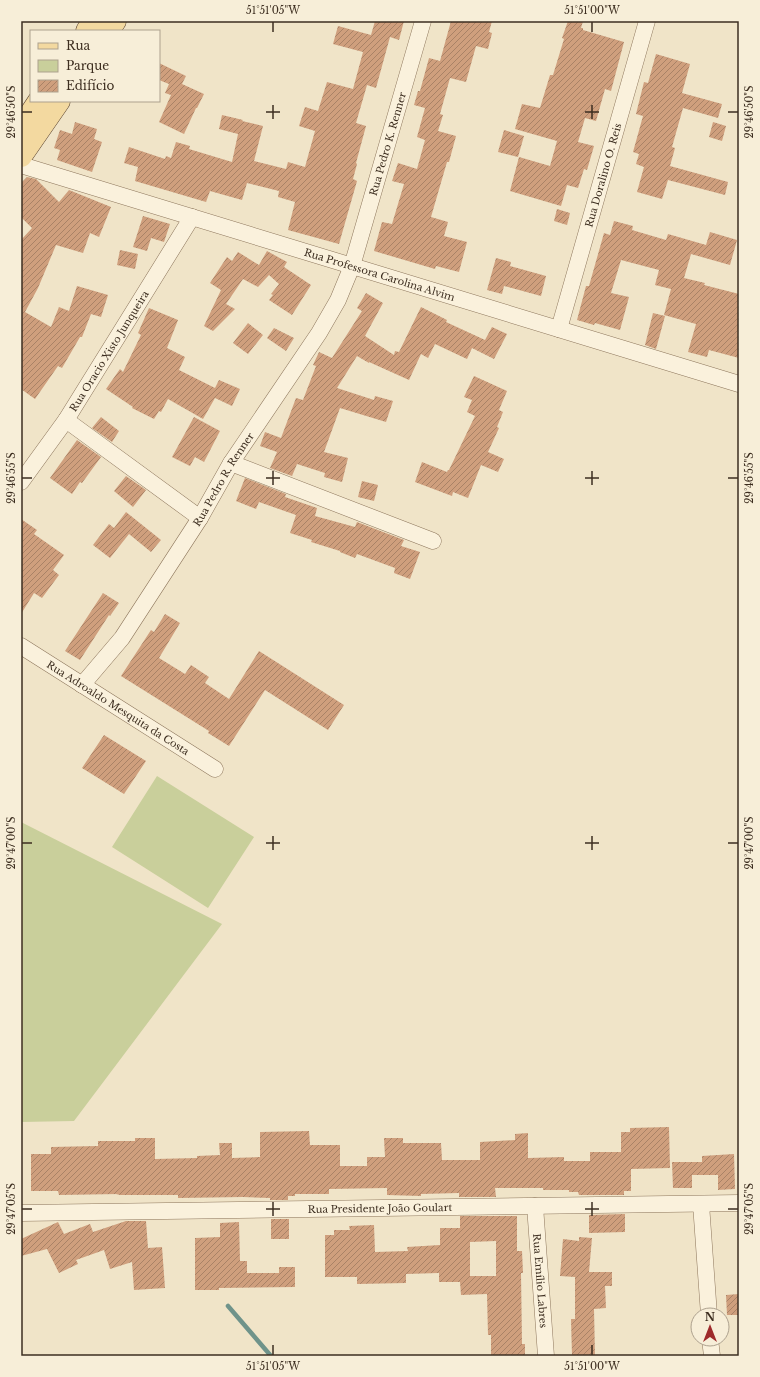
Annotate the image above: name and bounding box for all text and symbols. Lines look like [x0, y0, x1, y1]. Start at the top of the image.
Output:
text: 51°51'05"W [246, 4, 300, 17]
text: 51°51'00"W [564, 4, 620, 17]
legend [30, 30, 160, 102]
text: Rua [66, 38, 90, 53]
text: Parque [66, 58, 109, 73]
text: Edifício [66, 78, 114, 93]
text: 29°46'50"S [5, 86, 18, 138]
text: 29°46'50"S [743, 86, 756, 138]
street label: Rua Pedro K. Renner [367, 90, 409, 197]
street label: Rua Doralino O. Reis [582, 121, 625, 229]
street label: Rua Professora Carolina Alvim [303, 246, 457, 304]
street label: Rua Oracio Xisto Junqueira [67, 288, 152, 414]
street label: Rua Pedro R. Renner [190, 430, 257, 529]
text: 29°46'55"S [5, 452, 18, 504]
text: 29°46'55"S [743, 452, 756, 504]
street label: Rua Adroaldo Mesquita da Costa [44, 658, 192, 758]
text: 29°47'00"S [5, 816, 18, 870]
text: 29°47'00"S [743, 816, 756, 870]
text: 29°47'05"S [5, 1183, 18, 1235]
text: 29°47'05"S [743, 1183, 756, 1235]
street label: Rua Presidente João Goulart [308, 1201, 452, 1216]
street label: Rua Emílio Labres [530, 1233, 550, 1329]
north arrow [690, 1307, 730, 1347]
text: N [705, 1310, 716, 1324]
text: 51°51'05"W [246, 1360, 300, 1373]
text: 51°51'00"W [564, 1360, 620, 1373]

